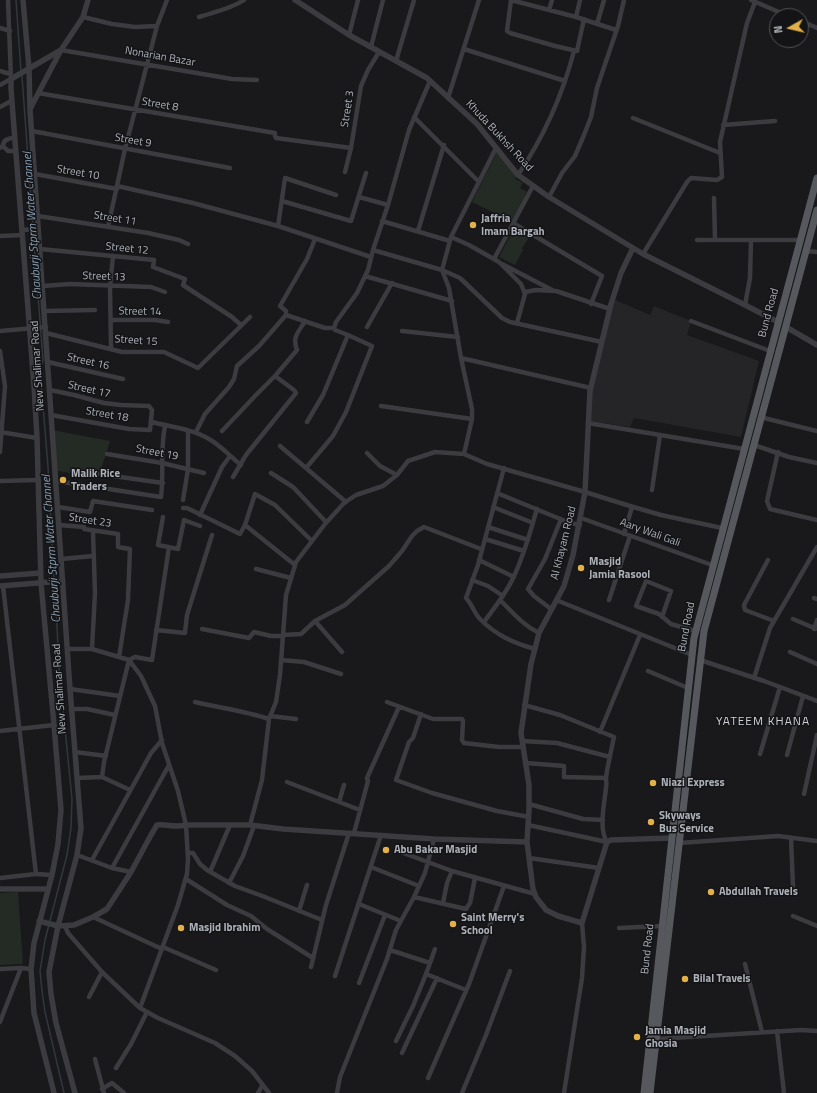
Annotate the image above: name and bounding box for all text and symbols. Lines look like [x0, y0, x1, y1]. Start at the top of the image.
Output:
north arrow [769, 8, 809, 48]
text: N [770, 25, 787, 34]
street label: Nonarian Bazar [124, 44, 196, 70]
street label: Street 3 [339, 90, 357, 128]
street label: Street 8 [141, 95, 179, 115]
street label: Khuda Bukhsh Road [463, 98, 535, 174]
street label: Street 9 [114, 131, 152, 151]
water label: Chauburji Stprm Water Channel [21, 151, 45, 301]
street label: Street 10 [56, 163, 100, 183]
street label: Street 11 [93, 209, 137, 229]
place label: Jaffria Imam Bargah [481, 212, 545, 238]
marker: Jaffria Imam Bargah [468, 220, 478, 230]
street label: Street 12 [105, 240, 149, 258]
street label: Street 13 [82, 270, 126, 284]
street label: Bund Road [756, 287, 782, 339]
street label: Street 14 [118, 305, 162, 319]
street label: New Shalimar Road [28, 320, 48, 412]
street label: Street 15 [114, 333, 158, 349]
street label: Street 16 [66, 351, 110, 373]
street label: Street 17 [67, 379, 111, 401]
street label: Street 18 [85, 405, 129, 425]
street label: Street 19 [135, 442, 179, 464]
place label: Malik Rice Traders [71, 467, 120, 493]
water label: Chauburji Stprm Water Channel [40, 474, 64, 624]
marker: Malik Rice Traders [58, 475, 68, 485]
street label: Al Khayam Road [548, 505, 580, 581]
street label: Street 23 [68, 511, 112, 531]
street label: Aary Wali Gali [618, 516, 682, 550]
place label: Masjid Jamia Rasool [589, 555, 650, 581]
marker: Masjid Jamia Rasool [576, 563, 586, 573]
street label: Bund Road [676, 601, 698, 653]
street label: New Shalimar Road [50, 643, 70, 735]
district label: YATEEM KHANA [716, 715, 810, 729]
place label: Niazi Express [661, 776, 725, 790]
marker: Niazi Express [648, 778, 658, 788]
place label: Skyways Bus Service [659, 809, 714, 835]
marker: Skyways Bus Service [646, 817, 656, 827]
place label: Abu Bakar Masjid [394, 843, 477, 857]
marker: Abu Bakar Masjid [381, 845, 391, 855]
place label: Abdullah Travels [719, 885, 798, 899]
marker: Abdullah Travels [706, 887, 716, 897]
place label: Saint Merry's School [461, 911, 524, 937]
marker: Saint Merry's School [448, 919, 458, 929]
place label: Masjid Ibrahim [189, 921, 260, 935]
marker: Masjid Ibrahim [176, 923, 186, 933]
street label: Bund Road [639, 923, 657, 975]
place label: Bilal Travels [693, 972, 751, 986]
marker: Bilal Travels [680, 974, 690, 984]
place label: Jamia Masjid Ghosia [645, 1024, 706, 1050]
marker: Jamia Masjid Ghosia [632, 1032, 642, 1042]

